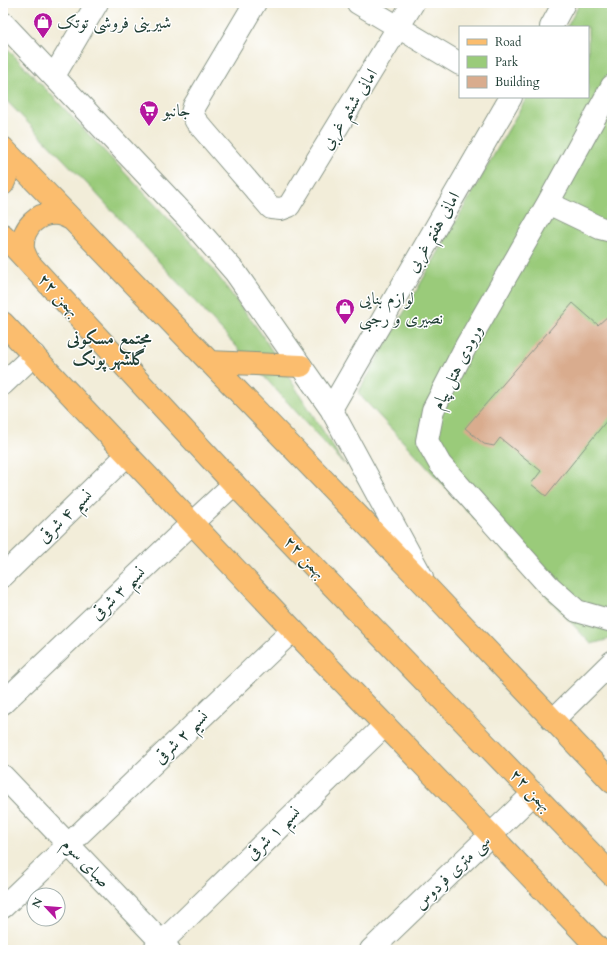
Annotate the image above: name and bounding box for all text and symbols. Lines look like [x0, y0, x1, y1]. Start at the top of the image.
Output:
shop icon: شیرینی فروشی توتک [32, 11, 54, 39]
place label: شیرینی فروشی توتک [57, 11, 171, 35]
legend [459, 26, 589, 98]
text: Road [495, 34, 522, 50]
text: Park [495, 54, 519, 70]
street label: امانی ششم غربی [315, 64, 387, 157]
text: Building [495, 74, 540, 90]
supermarket icon: جانبو [138, 99, 160, 127]
place label: جانبو [161, 99, 191, 122]
street label: امانی هفتم غربی [401, 187, 470, 279]
street label: ۲۲ بهمن [33, 268, 85, 322]
place label: لوازم بنایی نصیری و رجبی [359, 287, 443, 332]
shop icon: لوازم بنایی نصیری و رجبی [334, 297, 356, 325]
street label: ورودی هتل پیام [426, 321, 491, 415]
district label: مجتمع مسکونی گلشهر پونک [66, 326, 152, 372]
street label: نسیم ۴ شرقی [33, 484, 101, 552]
street label: ۲۲ بهمن [279, 530, 331, 584]
street label: نسیم ۳ شرقی [86, 561, 154, 629]
street label: نسیم ۲ شرقی [149, 705, 217, 773]
street label: ۲۲ بهمن [505, 763, 557, 817]
street label: نسیم ۱ شرقی [241, 801, 309, 869]
street label: سی متری فردوس [409, 829, 496, 915]
street label: صبای سوم [54, 833, 115, 895]
north arrow [26, 887, 66, 927]
text: N [29, 895, 46, 910]

